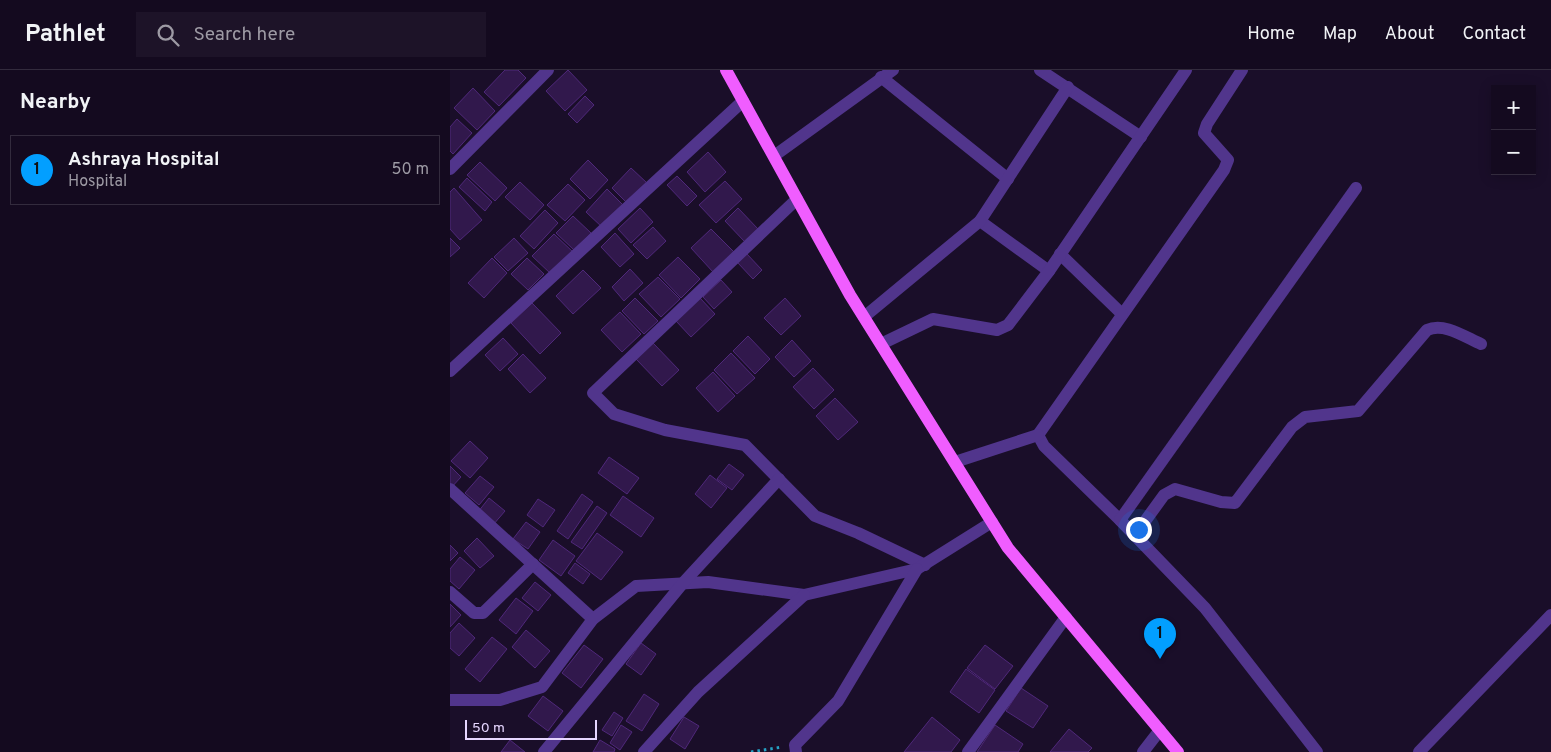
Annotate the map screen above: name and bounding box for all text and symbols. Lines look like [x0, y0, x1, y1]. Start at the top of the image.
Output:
search box [136, 12, 486, 57]
text: Pathlet [25, 20, 106, 50]
icon: search [154, 21, 182, 49]
text: Search here [194, 23, 295, 47]
text: Home [1247, 23, 1295, 46]
text: Map [1323, 23, 1357, 46]
text: About [1385, 23, 1434, 46]
text: Contact [1462, 23, 1526, 46]
map controls [1491, 85, 1536, 175]
button: + [1491, 85, 1536, 130]
text: Nearby [20, 89, 91, 116]
button: − [1491, 130, 1536, 175]
text: Ashraya Hospital [68, 148, 219, 172]
text: 1 [34, 160, 40, 180]
text: 50 m [392, 160, 429, 180]
text: Hospital [68, 172, 127, 192]
your location [1126, 517, 1152, 543]
pin: 1 [1144, 618, 1176, 659]
scale bar [465, 717, 598, 740]
text: 50 m [472, 720, 505, 737]

